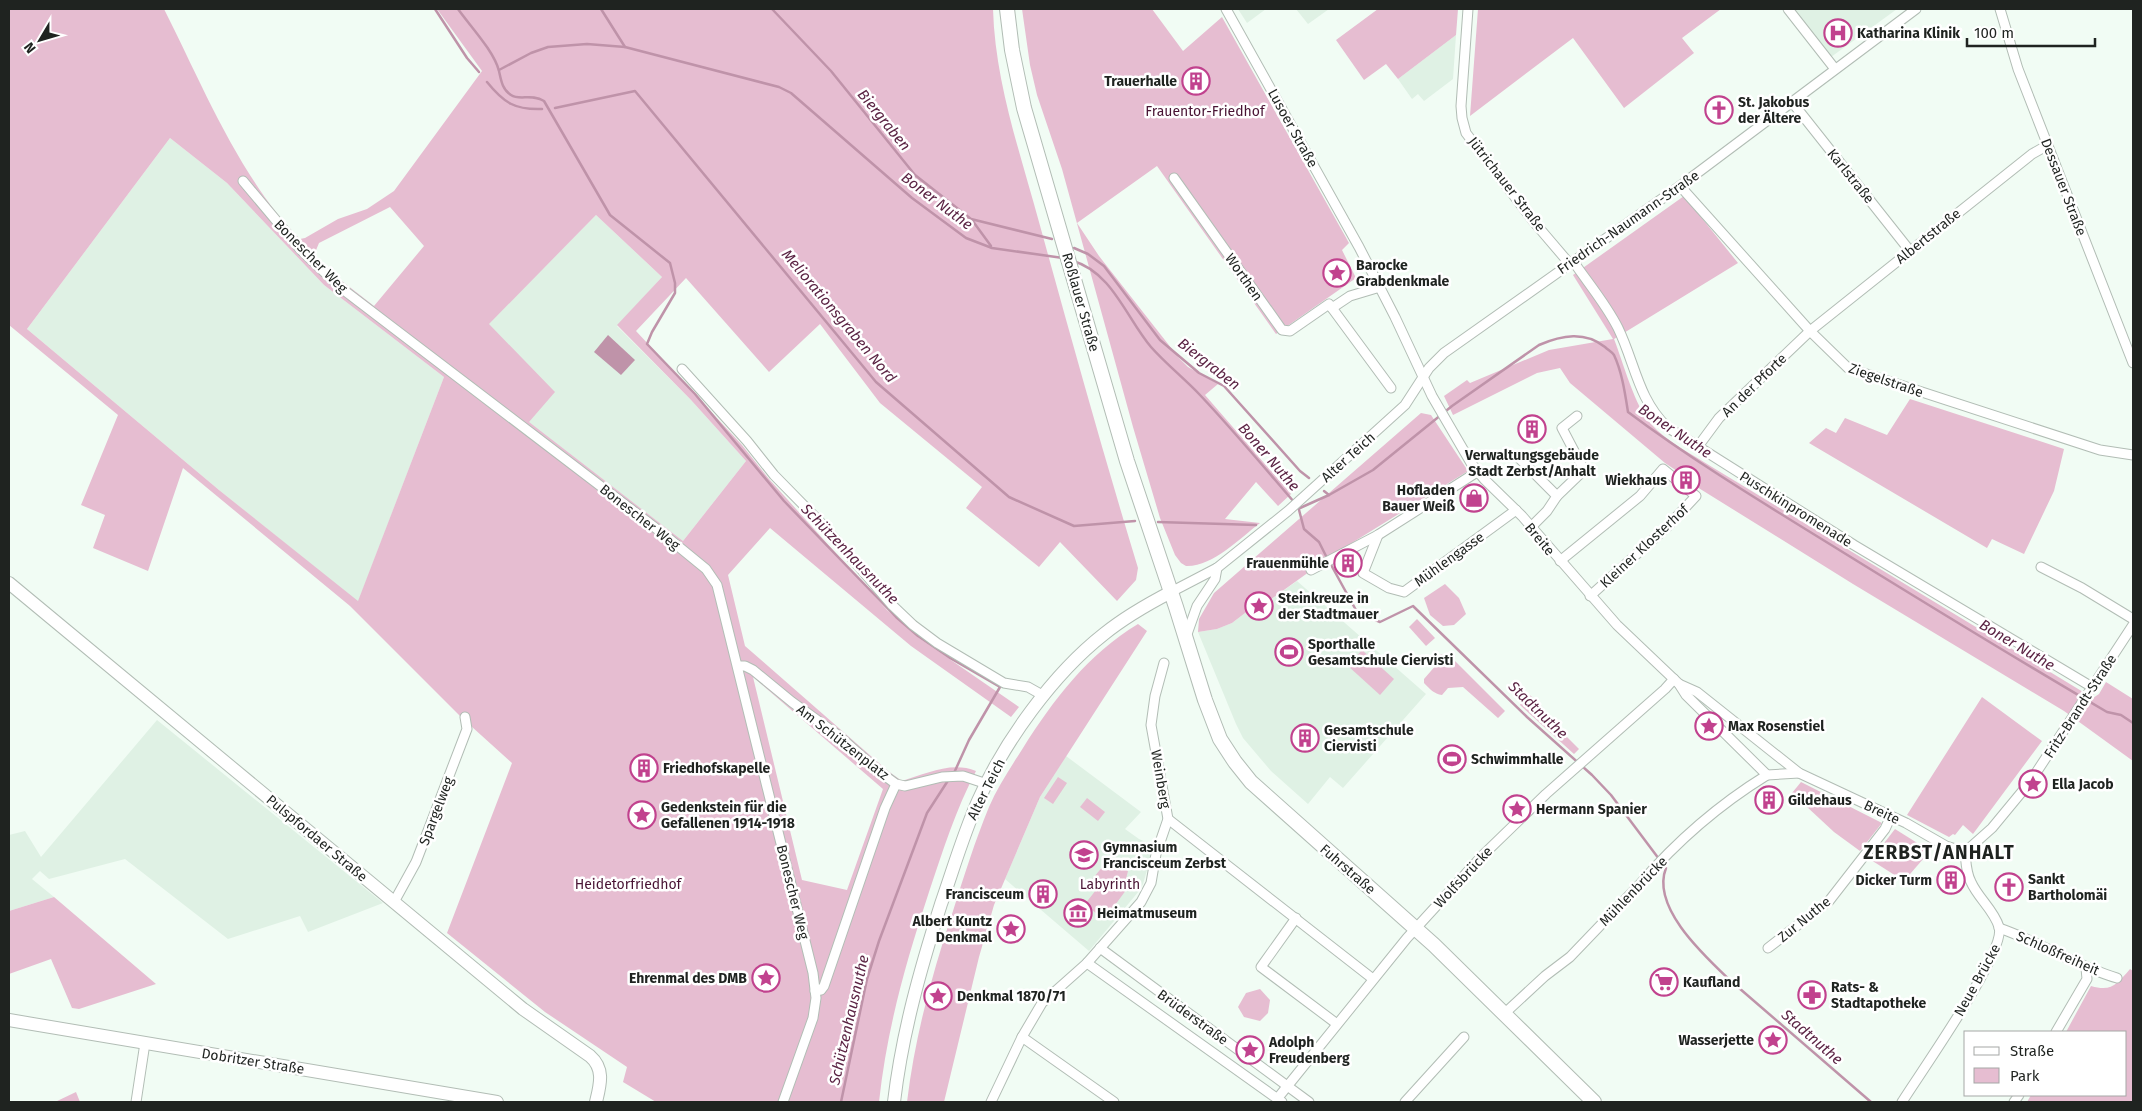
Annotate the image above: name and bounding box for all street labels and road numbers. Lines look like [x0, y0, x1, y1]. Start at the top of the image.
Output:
street label: Lusoer Straße [1264, 86, 1321, 171]
street label: Jütrichauer Straße [1464, 134, 1549, 235]
street label: Dessauer Straße [2037, 136, 2090, 238]
street label: Karlstraße [1823, 146, 1878, 207]
street label: Friedrich-Naumann-Straße [1554, 167, 1702, 278]
street label: Albertstraße [1892, 205, 1964, 268]
street label: Bonescher Weg [270, 216, 351, 297]
street label: Worthen [1221, 250, 1266, 304]
street label: Roßlauer Straße [1058, 251, 1103, 354]
street label: An der Pforte [1718, 350, 1790, 421]
street label: Ziegelstraße [1846, 360, 1925, 401]
street label: Alter Teich [1318, 429, 1379, 486]
street label: Puschkinpromenade [1736, 468, 1855, 551]
street label: Bonescher Weg [596, 481, 684, 554]
street label: Kleiner Klosterhof [1597, 500, 1693, 592]
street label: Breite [1521, 519, 1558, 559]
street label: Mühlengasse [1411, 528, 1488, 590]
street label: Fritz-Brandt-Straße [2041, 651, 2120, 761]
street label: Am Schützenplatz [793, 701, 892, 784]
street label: Weinberg [1147, 748, 1174, 811]
street label: Alter Teich [964, 756, 1009, 823]
street label: Spargelweg [416, 774, 458, 848]
street label: Pulspfordaer Straße [263, 791, 371, 886]
street label: Breite [1861, 797, 1902, 828]
street label: Fuhrstraße [1316, 841, 1379, 898]
street label: Bonescher Weg [773, 843, 813, 942]
street label: Wolfsbrücke [1431, 843, 1496, 912]
street label: Mühlenbrücke [1596, 853, 1671, 930]
street label: Zur Nuthe [1775, 893, 1834, 946]
street label: Schloßfreiheit [2014, 928, 2103, 980]
street label: Neue Brücke [1951, 941, 2004, 1019]
street label: Brüderstraße [1154, 986, 1231, 1049]
street label: Dobritzer Straße [200, 1045, 306, 1078]

